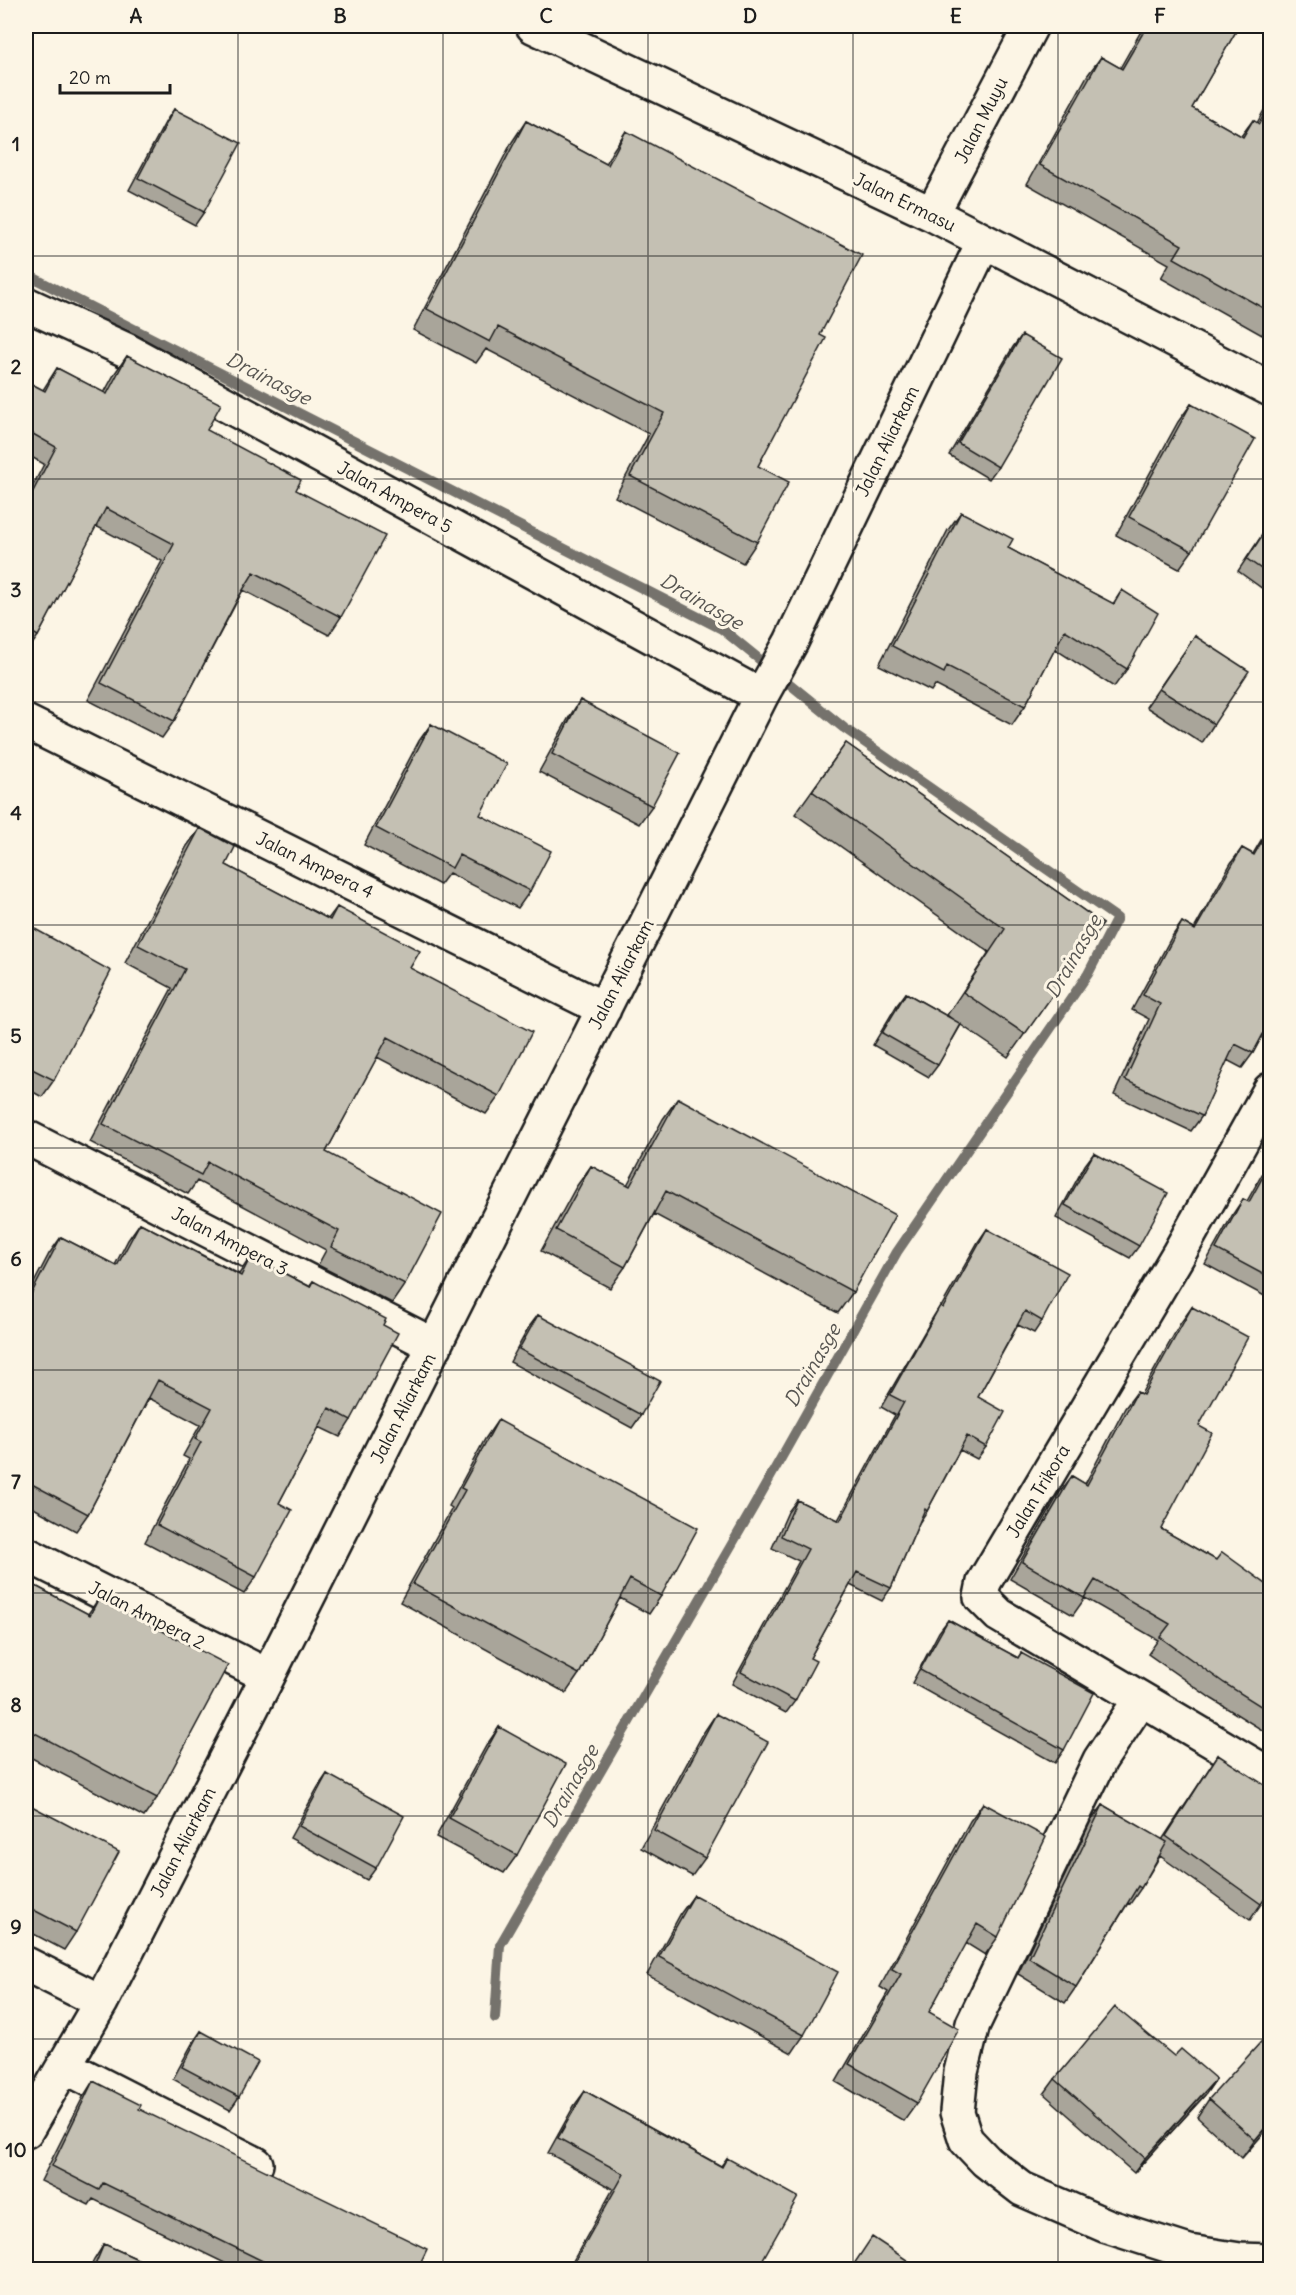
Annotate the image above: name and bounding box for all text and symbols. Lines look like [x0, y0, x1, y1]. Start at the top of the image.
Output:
text: A [130, 3, 143, 28]
text: B [333, 3, 347, 28]
text: C [539, 3, 553, 28]
text: D [743, 3, 757, 28]
text: E [950, 3, 962, 28]
text: F [1154, 3, 1166, 28]
scale bar [60, 57, 170, 95]
text: 20 m [69, 66, 111, 89]
street label: Jalan Muyu [949, 73, 1013, 167]
text: 1 [12, 131, 20, 156]
street label: Jalan Ermasu [850, 167, 960, 237]
water label: Drainasge [222, 346, 317, 411]
text: 2 [11, 354, 22, 379]
street label: Jalan Aliarkam [850, 381, 924, 500]
street label: Jalan Ampera 5 [334, 456, 456, 538]
water label: Drainasge [656, 567, 749, 635]
text: 3 [10, 577, 22, 602]
text: 4 [10, 800, 22, 825]
street label: Jalan Ampera 4 [253, 827, 377, 903]
water label: Drainasge [1039, 909, 1107, 1002]
street label: Jalan Aliarkam [583, 915, 659, 1033]
text: 5 [10, 1023, 22, 1048]
street label: Jalan Ampera 3 [168, 1202, 292, 1280]
text: 6 [10, 1246, 22, 1271]
water label: Drainasge [778, 1318, 846, 1411]
street label: Jalan Aliarkam [365, 1349, 441, 1467]
street label: Jalan Trikora [1001, 1440, 1075, 1542]
text: 7 [11, 1469, 21, 1494]
street label: Jalan Ampera 2 [85, 1576, 209, 1654]
text: 8 [10, 1692, 22, 1717]
water label: Drainasge [536, 1739, 604, 1832]
street label: Jalan Aliarkam [145, 1783, 221, 1901]
text: 9 [10, 1914, 22, 1939]
text: 10 [5, 2137, 27, 2162]

